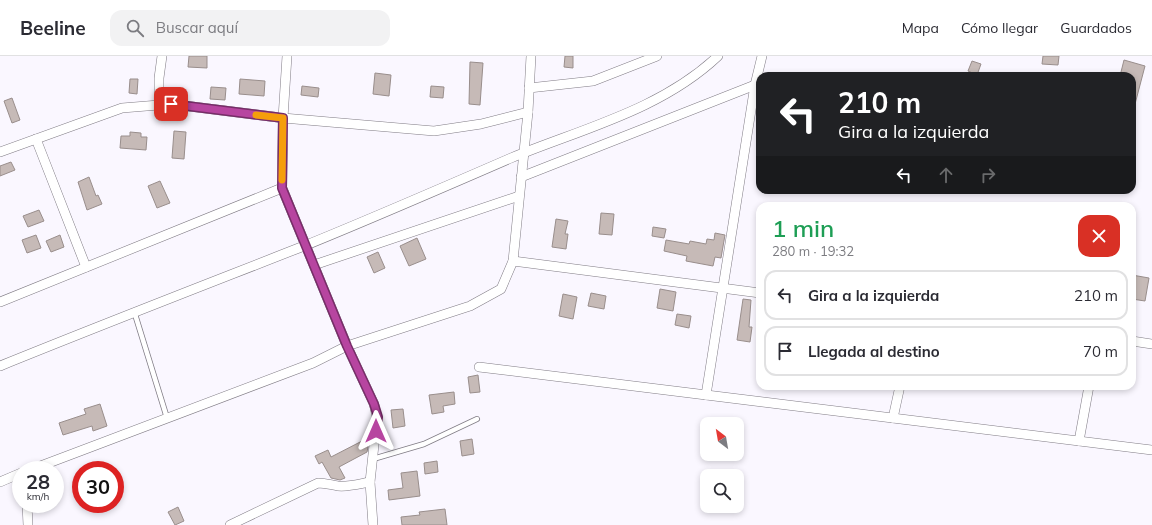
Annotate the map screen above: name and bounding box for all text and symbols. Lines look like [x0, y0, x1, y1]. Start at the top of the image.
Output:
search box [110, 10, 390, 46]
text: Beeline [20, 16, 86, 40]
icon: search [124, 17, 146, 39]
text: Buscar aquí [156, 18, 238, 37]
text: Mapa [902, 19, 939, 37]
text: Cómo llegar [961, 19, 1038, 37]
text: Guardados [1060, 19, 1132, 37]
text: 210 m [838, 85, 921, 120]
pin [154, 87, 188, 121]
icon: left [772, 88, 824, 140]
icon: arrive [160, 93, 182, 115]
text: Gira a la izquierda [838, 120, 989, 143]
icon: left [893, 164, 915, 186]
icon: ahead [935, 164, 957, 186]
icon: right [977, 164, 999, 186]
text: 1 min [772, 213, 834, 243]
button: close [1078, 215, 1120, 257]
text: 280 m · 19:32 [772, 243, 854, 259]
icon: left [774, 284, 796, 306]
text: Gira a la izquierda [808, 286, 939, 305]
text: 210 m [1074, 286, 1118, 305]
icon: arrive [774, 340, 796, 362]
text: Llegada al destino [808, 342, 940, 361]
text: 70 m [1083, 342, 1118, 361]
position arrow [355, 410, 397, 452]
north arrow [700, 417, 744, 461]
map controls [700, 417, 744, 513]
speed limit sign: 30 [72, 461, 124, 513]
text: 28 [26, 469, 50, 494]
button: search [700, 469, 744, 513]
text: km/h [27, 490, 49, 503]

